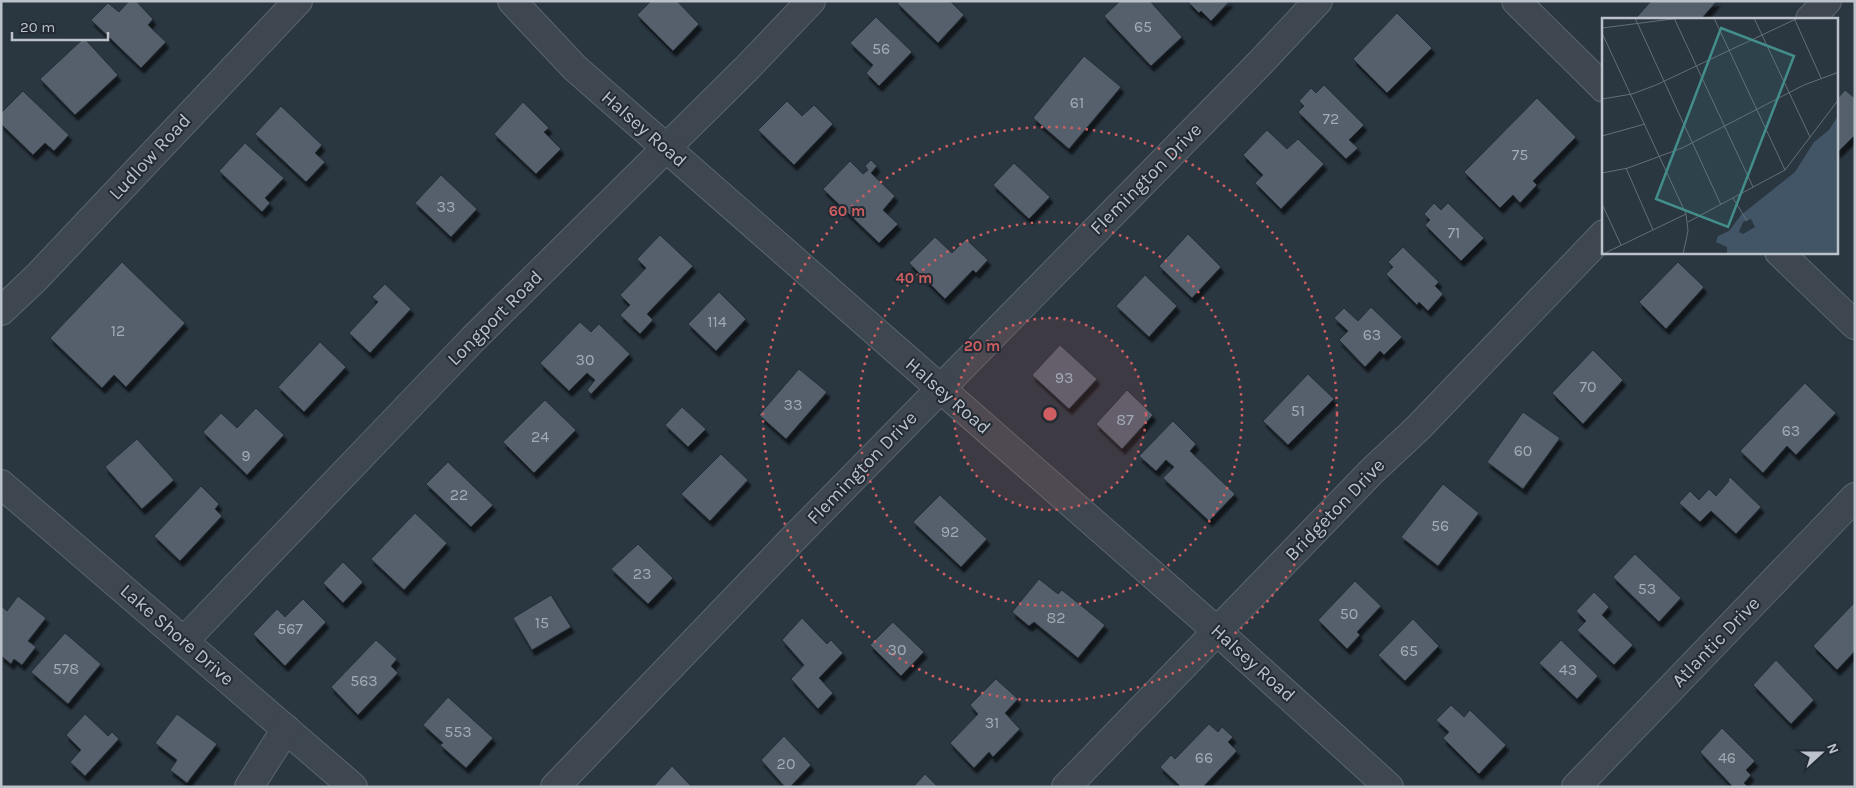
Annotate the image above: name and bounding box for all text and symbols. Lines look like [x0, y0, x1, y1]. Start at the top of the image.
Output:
scale bar [12, 10, 109, 42]
house number: 65 [1134, 17, 1152, 36]
text: 20 m [20, 18, 55, 36]
inset map [1602, 18, 1838, 254]
house number: 56 [872, 39, 890, 58]
street label: Halsey Road [597, 86, 691, 172]
house number: 61 [1070, 93, 1084, 112]
house number: 72 [1323, 109, 1339, 128]
street label: Ludlow Road [105, 110, 195, 204]
street label: Flemington Drive [1086, 119, 1206, 239]
house number: 75 [1512, 145, 1528, 164]
house number: 33 [437, 197, 455, 216]
text: 60 m [829, 202, 865, 220]
house number: 71 [1448, 223, 1460, 242]
street label: Longport Road [443, 266, 547, 370]
text: 40 m [896, 269, 932, 287]
house number: 114 [707, 312, 727, 331]
house number: 12 [111, 321, 125, 340]
house number: 63 [1363, 325, 1381, 344]
text: 20 m [964, 337, 1000, 355]
house number: 30 [576, 350, 594, 369]
street label: Halsey Road [901, 353, 995, 439]
house number: 93 [1055, 368, 1073, 387]
house number: 70 [1579, 377, 1597, 396]
house number: 33 [784, 395, 802, 414]
house number: 51 [1291, 401, 1305, 420]
centre of rings [1041, 405, 1059, 423]
street label: Flemington Drive [802, 407, 922, 529]
house number: 87 [1116, 410, 1134, 429]
house number: 63 [1782, 421, 1800, 440]
house number: 24 [531, 427, 549, 446]
house number: 60 [1514, 441, 1532, 460]
house number: 9 [241, 446, 251, 465]
street label: Bridgeton Drive [1281, 454, 1389, 566]
house number: 22 [450, 485, 468, 504]
house number: 56 [1431, 516, 1449, 535]
house number: 92 [941, 522, 959, 541]
house number: 23 [633, 564, 651, 583]
house number: 53 [1638, 579, 1656, 598]
street label: Lake Shore Drive [116, 580, 238, 690]
street label: Atlantic Drive [1668, 592, 1764, 692]
house number: 50 [1340, 604, 1358, 623]
house number: 82 [1046, 608, 1066, 627]
house number: 15 [535, 613, 549, 632]
house number: 567 [277, 619, 303, 638]
street label: Halsey Road [1207, 620, 1299, 706]
house number: 30 [888, 640, 906, 659]
house number: 65 [1400, 641, 1418, 660]
house number: 578 [53, 659, 79, 678]
house number: 43 [1559, 660, 1577, 679]
house number: 563 [350, 671, 378, 690]
house number: 31 [985, 713, 999, 732]
house number: 553 [444, 722, 472, 741]
north arrow [1796, 728, 1846, 778]
text: N [1823, 741, 1842, 756]
house number: 66 [1195, 748, 1213, 767]
house number: 46 [1718, 748, 1736, 767]
house number: 20 [777, 754, 795, 773]

